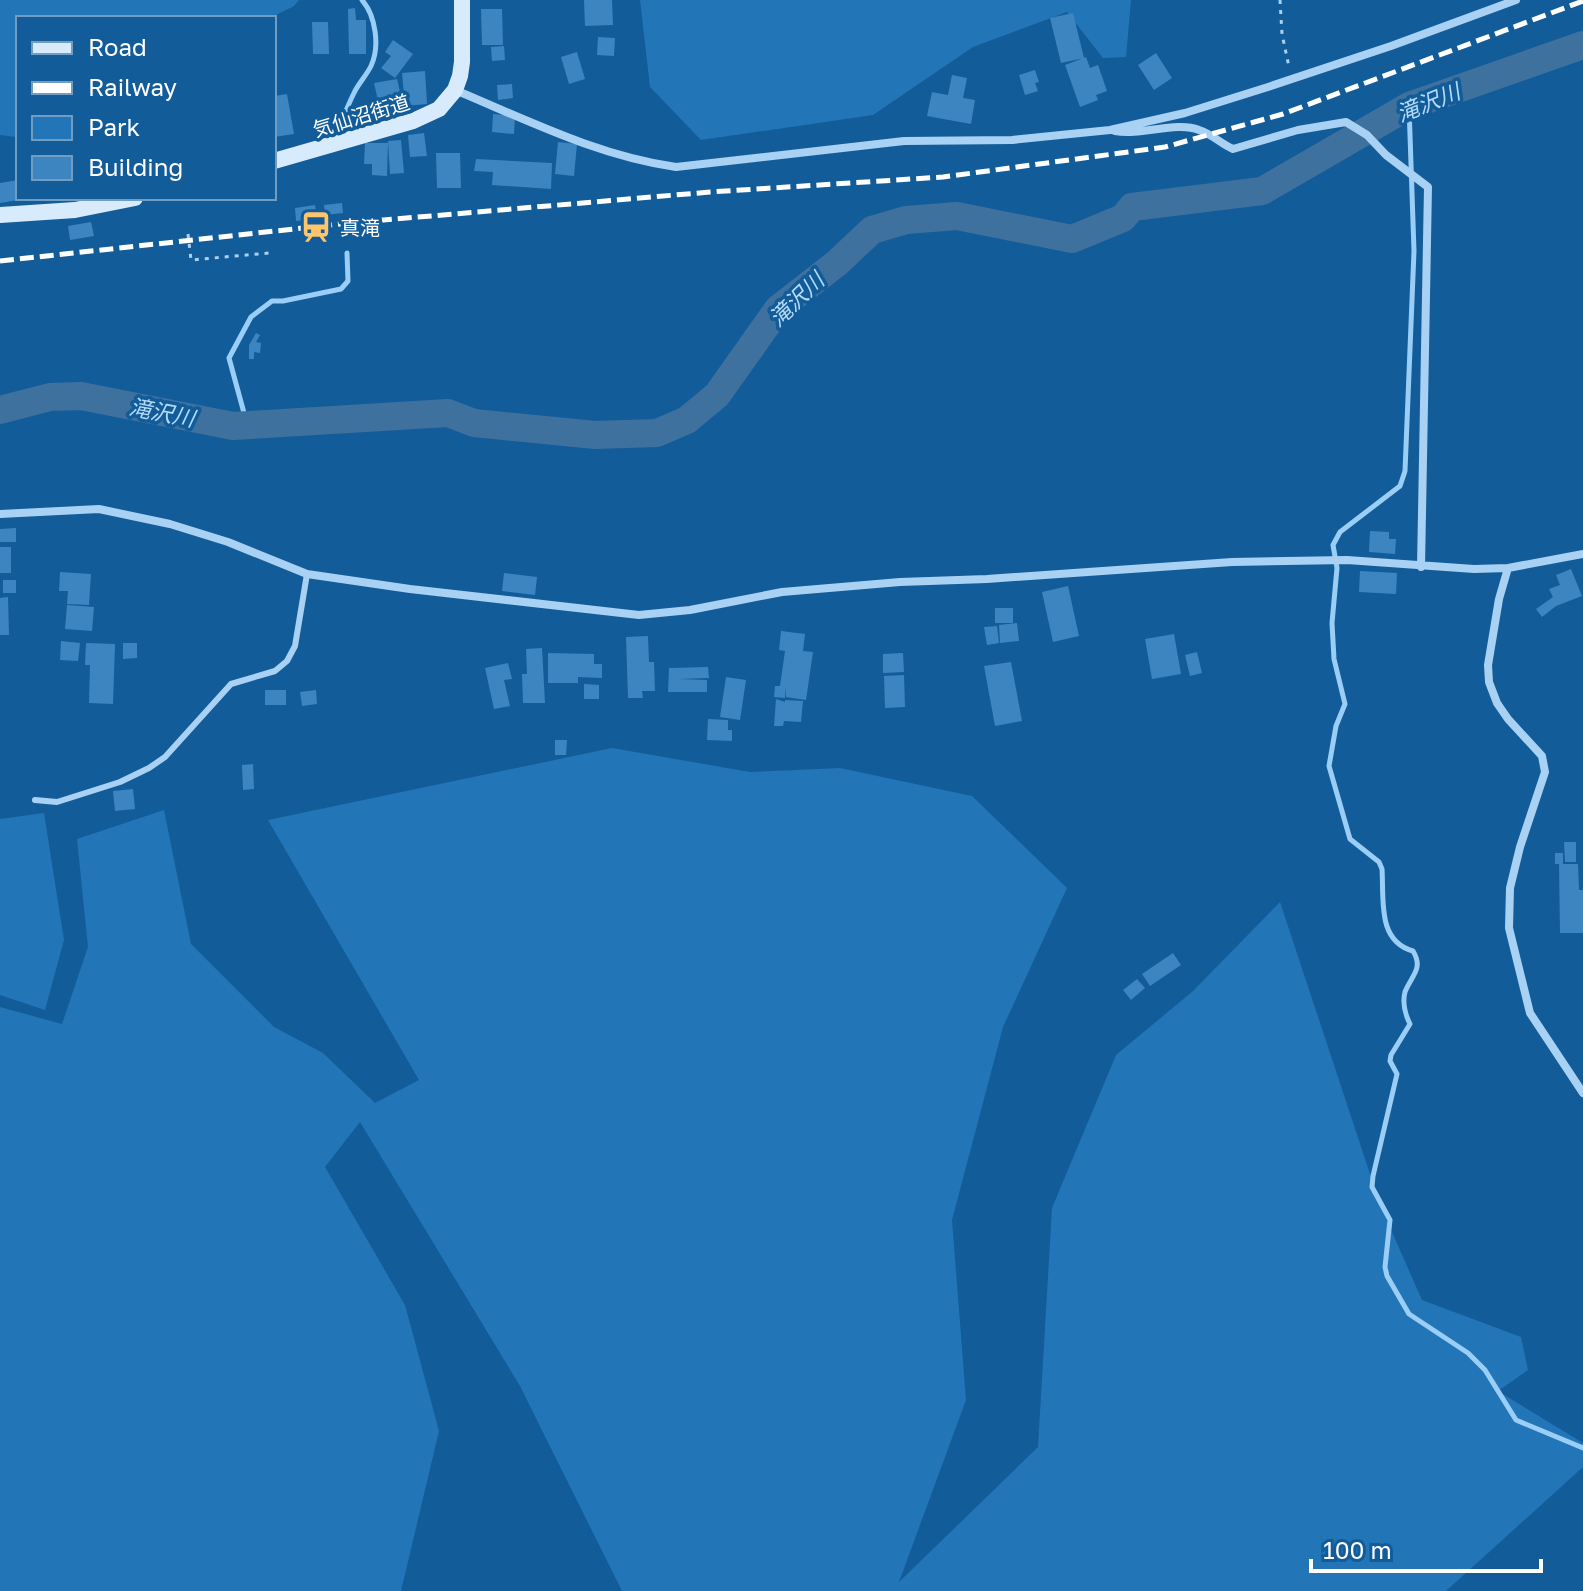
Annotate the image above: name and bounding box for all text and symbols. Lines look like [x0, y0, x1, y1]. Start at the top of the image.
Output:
legend [16, 16, 276, 200]
text: Road [88, 32, 147, 61]
text: Railway [88, 72, 177, 101]
water label: 滝沢川 [1392, 76, 1466, 127]
street label: 気仙沼街道 [310, 89, 412, 141]
text: Park [88, 112, 140, 141]
text: Building [88, 152, 183, 181]
station icon: 真滝 [299, 210, 333, 244]
place label: 真滝 [340, 215, 380, 239]
water label: 滝沢川 [763, 265, 831, 332]
water label: 滝沢川 [127, 392, 199, 432]
scale bar [1311, 1523, 1541, 1573]
text: 100 m [1323, 1535, 1392, 1564]

